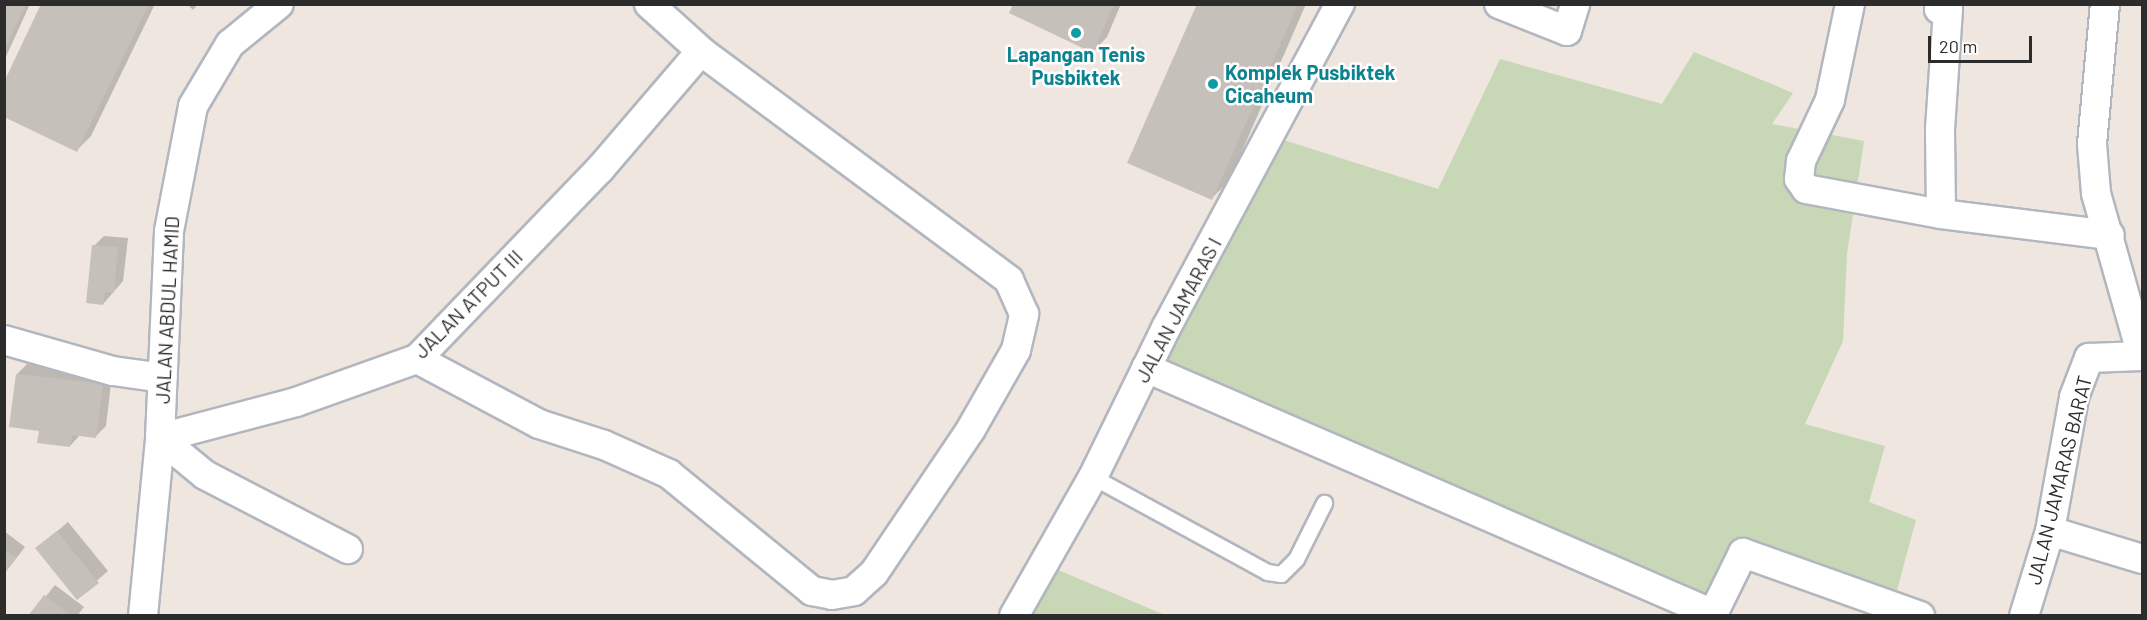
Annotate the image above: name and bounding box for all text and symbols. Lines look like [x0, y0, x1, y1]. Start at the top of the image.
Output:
scale bar [1931, 24, 2034, 62]
marker: Lapangan Tenis Pusbiktek [1069, 26, 1083, 40]
text: 20 m [1939, 35, 1977, 57]
place label: Lapangan Tenis Pusbiktek [1007, 42, 1145, 89]
place label: Komplek Pusbiktek Cicaheum [1225, 60, 1395, 107]
marker: Komplek Pusbiktek Cicaheum [1206, 77, 1220, 91]
street label: JALAN ABDUL HAMID [150, 216, 184, 404]
street label: JALAN JAMARAS I [1130, 233, 1226, 387]
street label: JALAN ATPUT III [409, 245, 527, 363]
street label: JALAN JAMARAS BARAT [2021, 373, 2097, 587]

